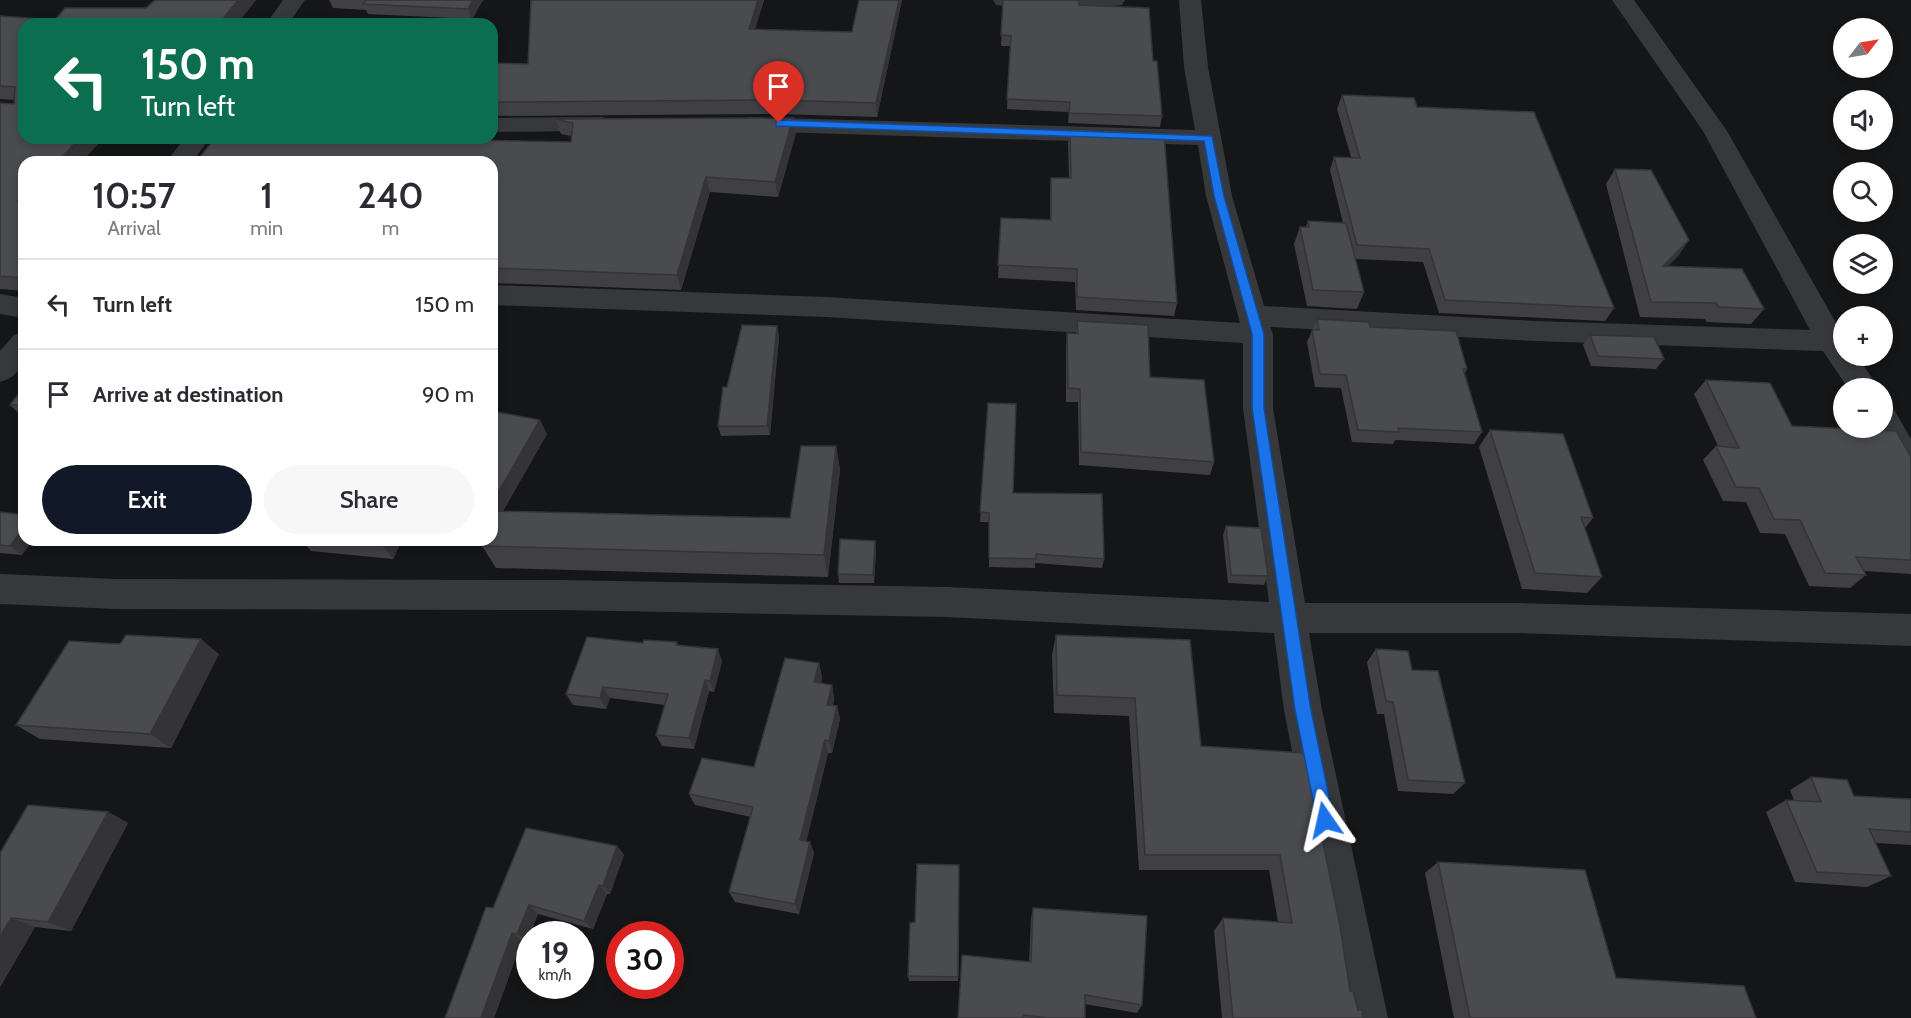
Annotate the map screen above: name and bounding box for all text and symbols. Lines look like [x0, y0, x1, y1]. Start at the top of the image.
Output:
north arrow [1833, 18, 1893, 78]
map controls [1833, 18, 1893, 438]
text: 150 m [141, 38, 255, 90]
icon: left [42, 42, 120, 120]
pin [753, 61, 804, 123]
icon: arrive [762, 70, 795, 103]
text: Turn left [141, 90, 235, 123]
button: sound [1833, 90, 1893, 150]
button: search [1833, 162, 1893, 222]
text: 10:57 [92, 173, 176, 217]
text: 1 [260, 173, 273, 217]
text: 240 [358, 173, 424, 217]
text: Arrival [107, 216, 161, 240]
text: min [250, 216, 283, 240]
text: m [382, 216, 399, 240]
button: layers [1833, 234, 1893, 294]
icon: left [42, 288, 75, 321]
text: Turn left [93, 291, 172, 318]
text: 150 m [415, 291, 474, 318]
button: + [1833, 306, 1893, 366]
icon: arrive [42, 378, 75, 411]
button: − [1833, 378, 1893, 438]
text: Arrive at destination [93, 381, 283, 408]
text: 90 m [422, 381, 474, 408]
button: Exit [42, 465, 252, 534]
button: Share [264, 465, 474, 534]
position arrow [1293, 788, 1357, 852]
speed limit sign: 30 [606, 921, 684, 999]
text: 19 [541, 934, 569, 971]
text: km/h [539, 966, 571, 984]

